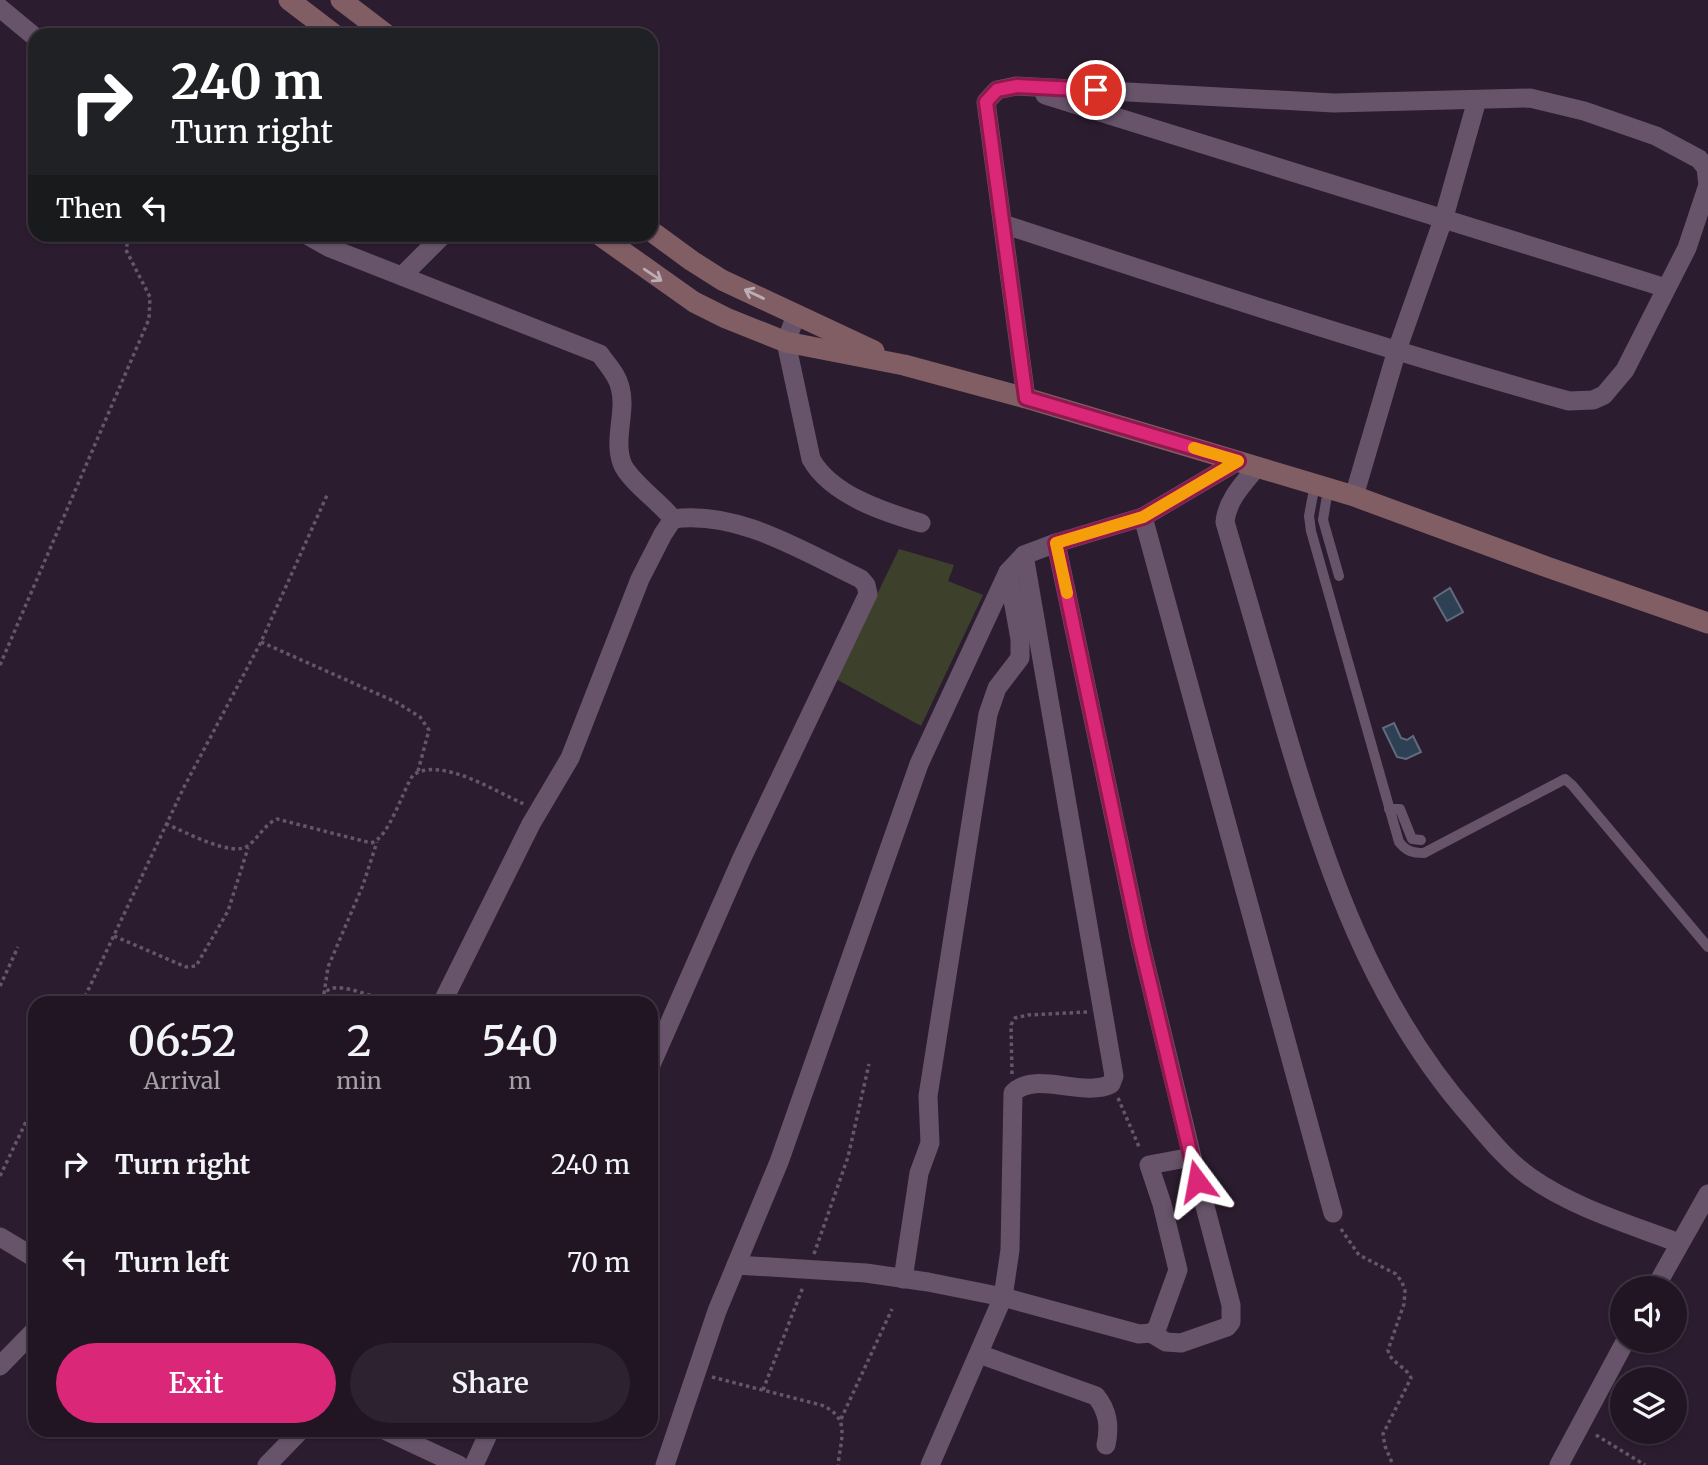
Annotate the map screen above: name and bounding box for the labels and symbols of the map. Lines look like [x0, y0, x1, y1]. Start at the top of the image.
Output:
pin [1066, 60, 1126, 120]
one-way arrow [643, 267, 662, 282]
one-way arrow [744, 287, 765, 301]
position arrow [1160, 1144, 1234, 1218]

